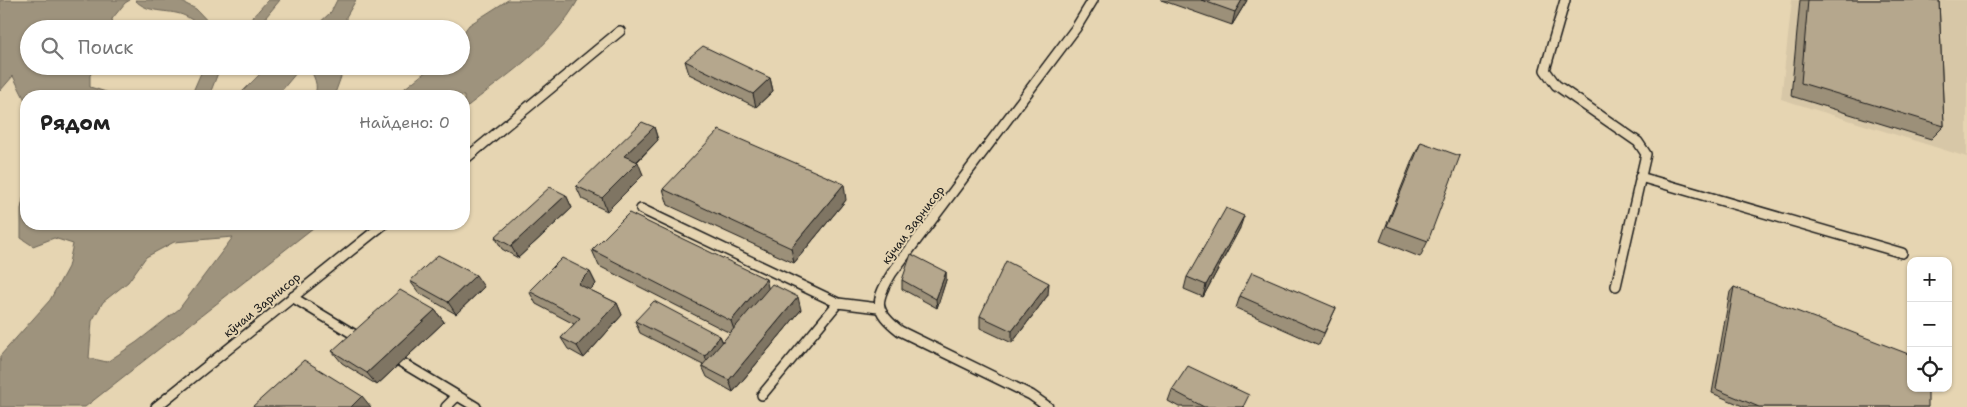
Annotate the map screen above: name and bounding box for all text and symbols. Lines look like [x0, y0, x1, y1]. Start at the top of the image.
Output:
search box [20, 20, 470, 75]
icon: search [38, 34, 66, 62]
text: Поиск [78, 35, 133, 60]
text: Рядом [40, 109, 110, 137]
text: Найдено: 0 [359, 112, 450, 133]
street label: кӯчаи Зарнисор [878, 182, 948, 268]
map controls [1907, 257, 1952, 392]
button: + [1907, 257, 1952, 302]
street label: кӯчаи Зарнисор [220, 269, 304, 341]
button: − [1907, 302, 1952, 347]
button: locate [1907, 347, 1952, 392]

